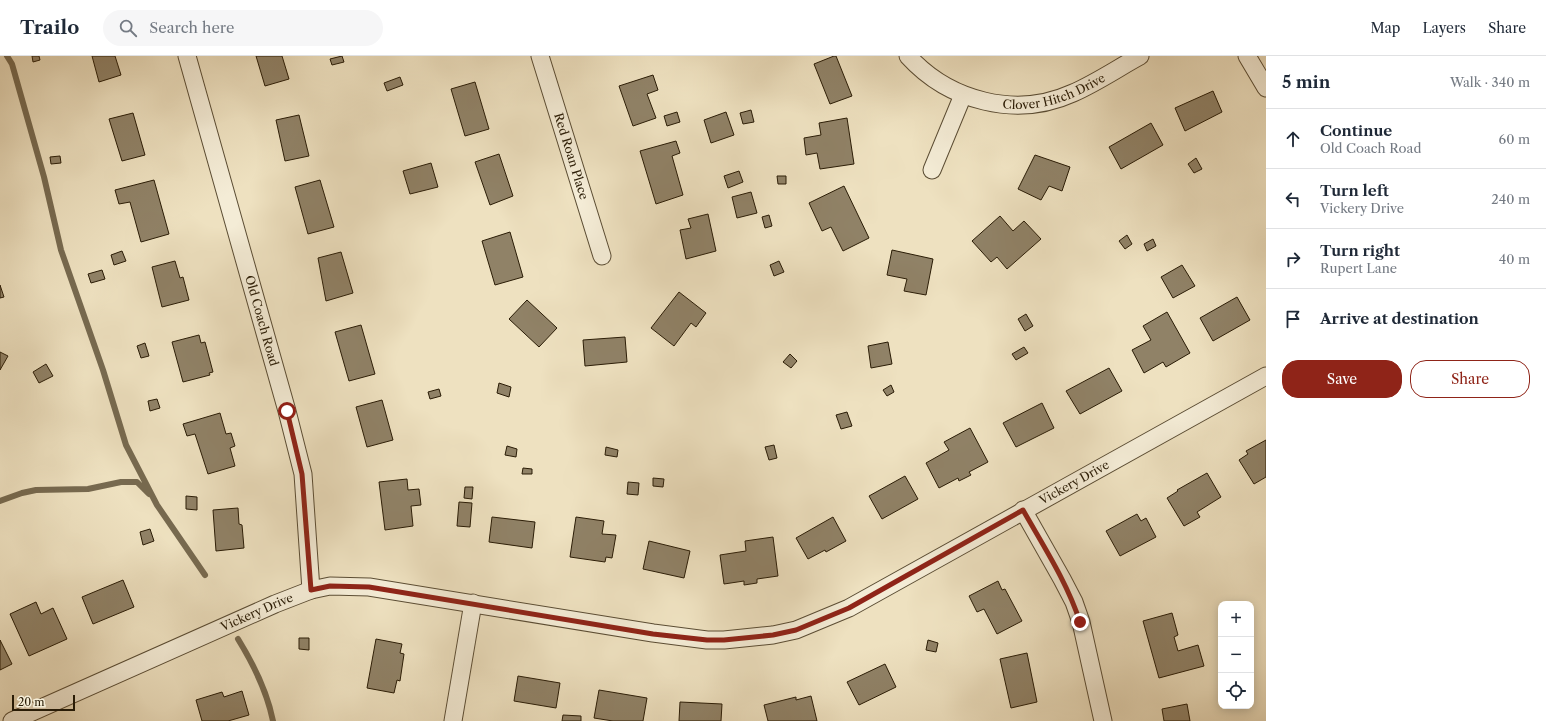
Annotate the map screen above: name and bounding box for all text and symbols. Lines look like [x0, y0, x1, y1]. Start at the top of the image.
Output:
search box [103, 10, 383, 46]
text: Trailo [20, 16, 79, 39]
icon: search [117, 17, 139, 39]
text: Search here [149, 18, 234, 37]
text: Map [1370, 19, 1400, 37]
text: Layers [1422, 19, 1466, 37]
text: Share [1488, 19, 1526, 37]
street label: Clover Hitch Drive [1002, 70, 1108, 112]
text: 5 min [1282, 72, 1330, 92]
text: Walk · 340 m [1450, 74, 1530, 90]
street label: Red Roan Place [551, 111, 592, 202]
text: Continue [1320, 121, 1392, 140]
icon: ahead [1282, 128, 1304, 150]
text: 60 m [1499, 131, 1530, 147]
text: Old Coach Road [1320, 140, 1421, 156]
text: Turn left [1320, 181, 1389, 200]
icon: left [1282, 188, 1304, 210]
text: 240 m [1491, 191, 1530, 207]
text: Vickery Drive [1320, 200, 1404, 216]
text: Turn right [1320, 241, 1400, 260]
icon: right [1282, 248, 1304, 270]
text: 40 m [1499, 251, 1530, 267]
text: Rupert Lane [1320, 260, 1397, 276]
street label: Old Coach Road [242, 273, 282, 368]
icon: arrive [1282, 308, 1304, 330]
text: Arrive at destination [1320, 309, 1479, 328]
button: Save [1282, 360, 1402, 398]
button: Share [1410, 360, 1530, 398]
route start [278, 402, 296, 420]
street label: Vickery Drive [1036, 457, 1112, 508]
street label: Vickery Drive [217, 590, 295, 635]
map controls [1218, 601, 1254, 709]
button: + [1218, 601, 1254, 637]
route end [1071, 613, 1089, 631]
button: − [1218, 637, 1254, 673]
button: locate [1218, 673, 1254, 709]
scale bar [12, 693, 75, 712]
text: 20 m [18, 695, 44, 709]

